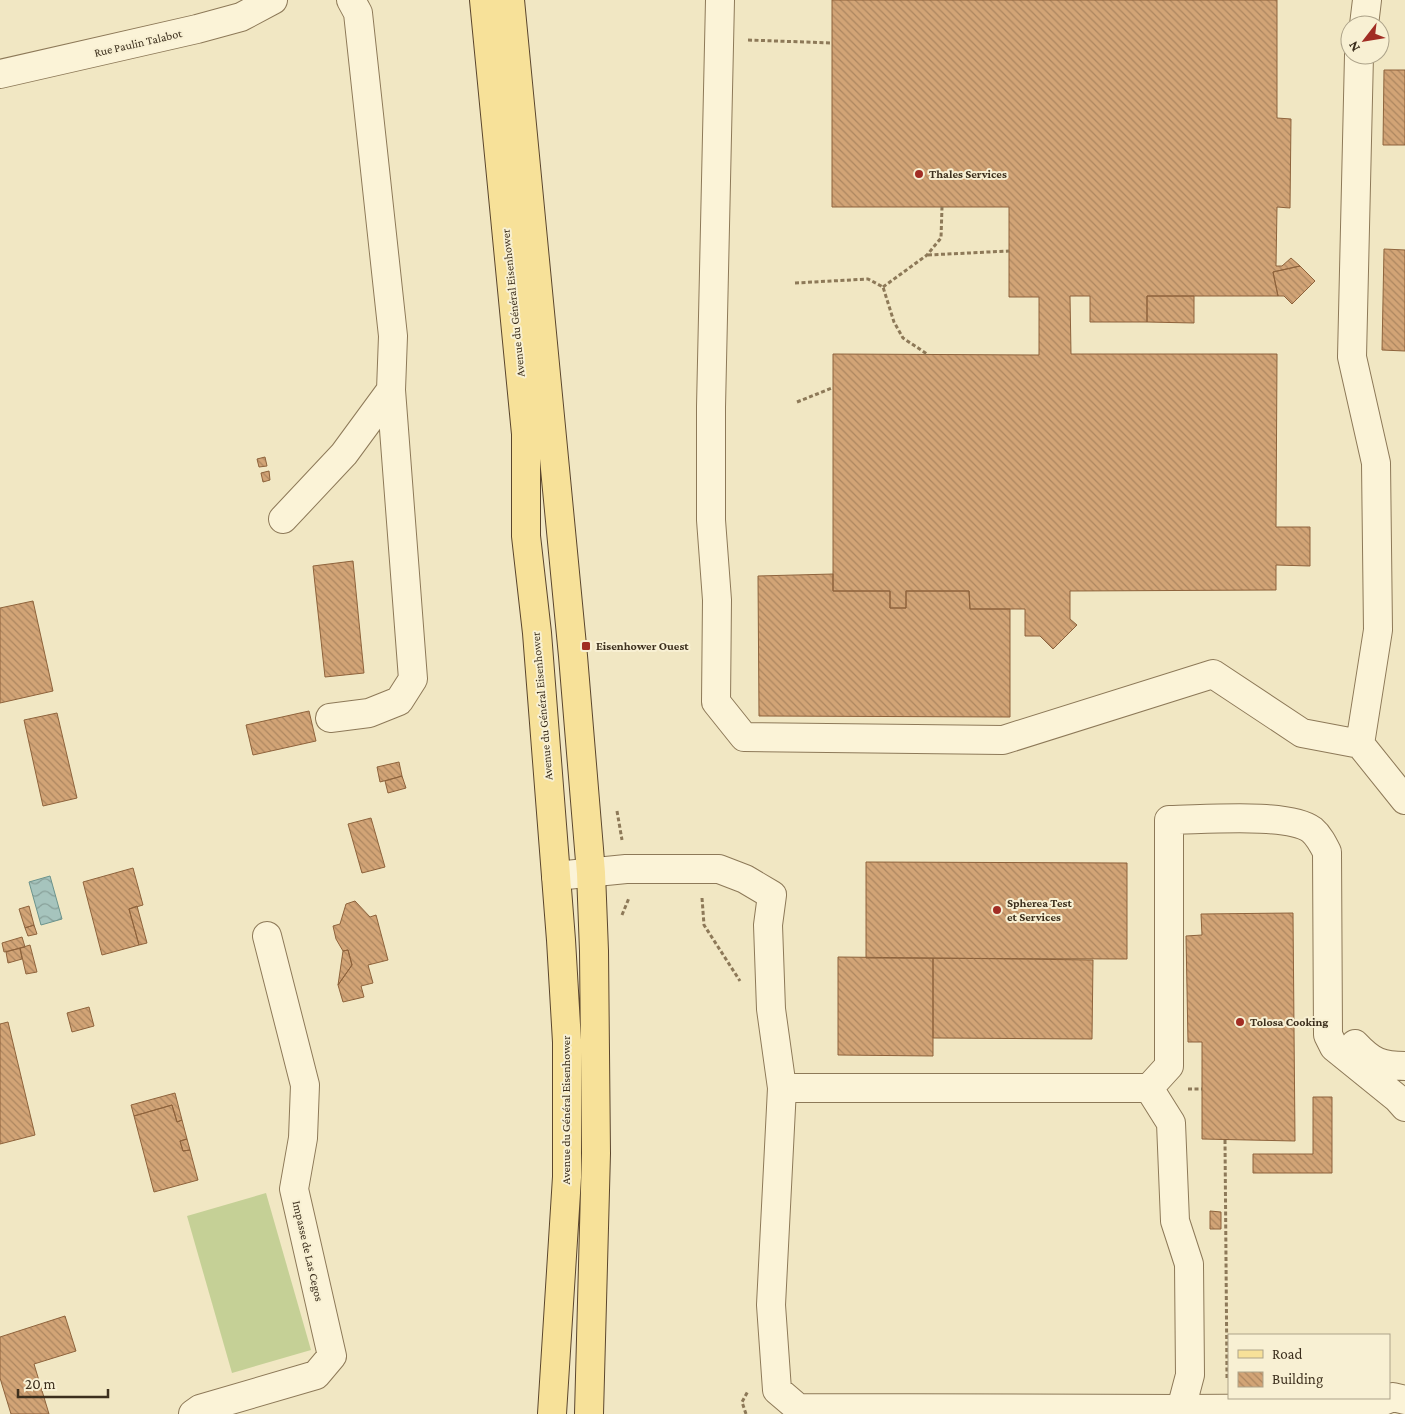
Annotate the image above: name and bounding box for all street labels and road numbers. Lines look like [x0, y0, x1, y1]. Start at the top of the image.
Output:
street label: Rue Paulin Talabot [93, 26, 184, 60]
street label: Avenue du Général Eisenhower [498, 228, 528, 378]
street label: Avenue du Général Eisenhower [528, 631, 555, 781]
street label: Avenue du Général Eisenhower [559, 1035, 573, 1184]
street label: Impasse de Las Cegos [290, 1199, 326, 1303]

